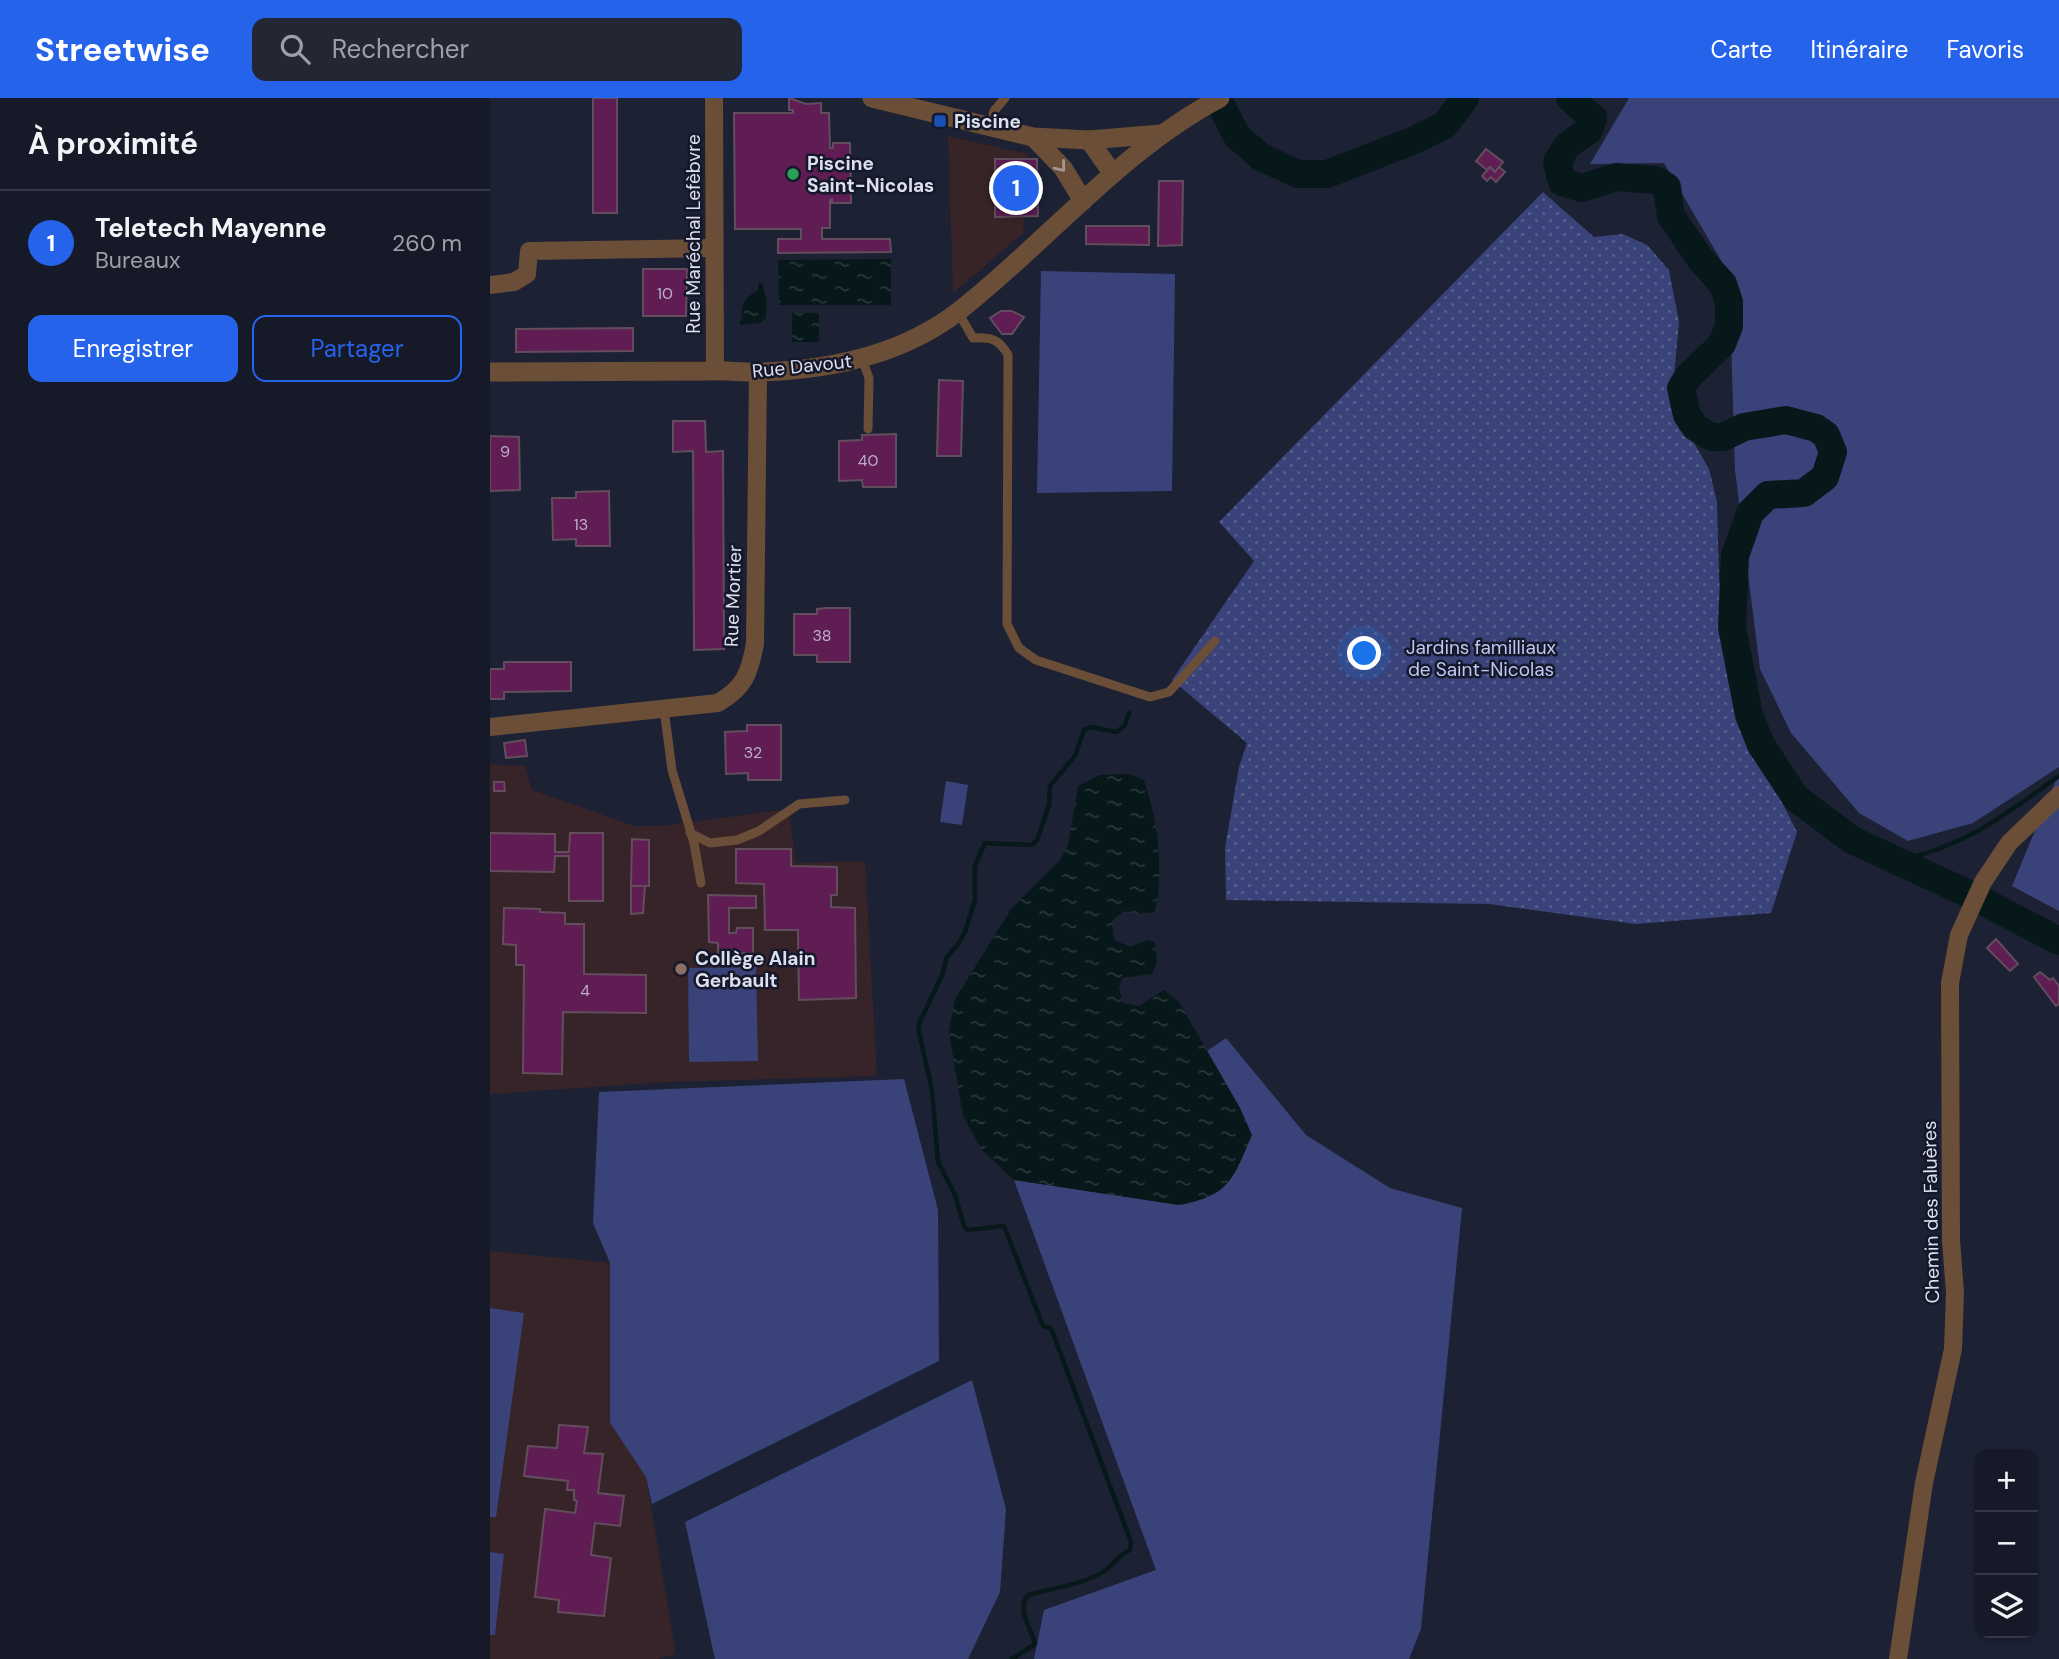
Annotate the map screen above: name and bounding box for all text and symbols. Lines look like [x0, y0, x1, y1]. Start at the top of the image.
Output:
search box [252, 18, 742, 81]
text: Streetwise [35, 28, 210, 71]
icon: search [276, 30, 314, 68]
text: Rechercher [332, 32, 469, 66]
text: Carte [1711, 34, 1772, 65]
text: Itinéraire [1810, 34, 1908, 65]
text: Favoris [1946, 34, 2024, 65]
place label: Piscine [954, 109, 1021, 134]
marker: Piscine [932, 113, 948, 129]
text: À proximité [28, 124, 198, 163]
street label: Rue Maréchal Lefèbvre [681, 134, 706, 334]
place label: Piscine Saint-Nicolas [807, 151, 934, 198]
one-way arrow [1052, 160, 1065, 172]
pin: 1 [993, 162, 1039, 214]
marker: Piscine Saint-Nicolas [785, 166, 801, 182]
text: Teletech Mayenne [95, 211, 327, 245]
text: 1 [47, 228, 55, 258]
text: 260 m [392, 228, 462, 258]
text: Bureaux [95, 245, 180, 275]
house number: 10 [657, 283, 673, 304]
button: Enregistrer [28, 315, 238, 382]
button: Partager [252, 315, 462, 382]
street label: Rue Davout [751, 348, 853, 384]
house number: 9 [500, 441, 510, 462]
house number: 40 [858, 450, 878, 471]
house number: 13 [574, 514, 588, 535]
street label: Rue Mortier [719, 545, 747, 647]
house number: 38 [812, 625, 832, 646]
park label: Jardins familliaux de Saint-Nicolas [1406, 635, 1557, 682]
your location [1347, 636, 1381, 670]
house number: 32 [744, 742, 762, 763]
place label: Collège Alain Gerbault [695, 946, 815, 993]
marker: Collège Alain Gerbault [673, 961, 689, 977]
house number: 4 [580, 980, 590, 1001]
street label: Chemin des Faluères [1917, 1120, 1945, 1304]
map controls [1975, 1449, 2038, 1638]
button: + [1975, 1449, 2038, 1512]
button: − [1975, 1512, 2038, 1575]
button: layers [1975, 1575, 2038, 1638]

